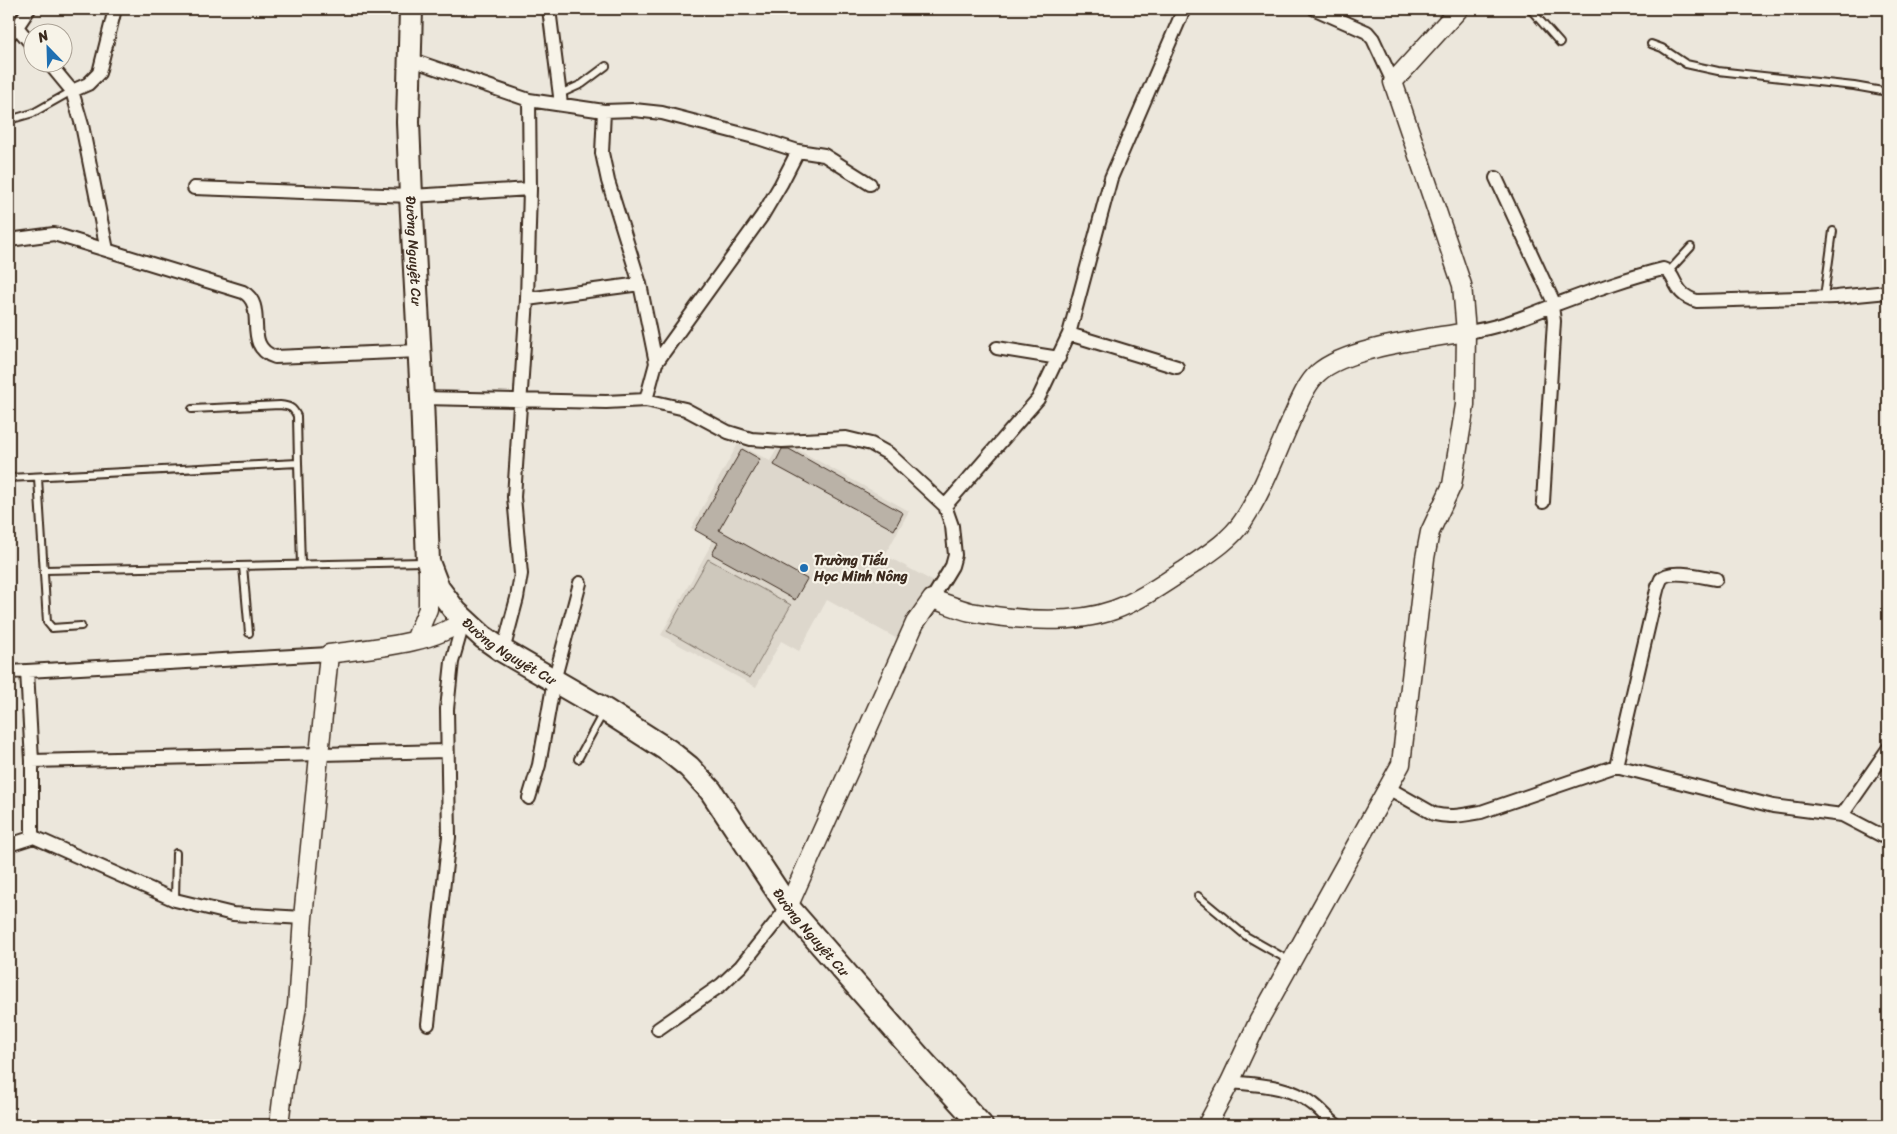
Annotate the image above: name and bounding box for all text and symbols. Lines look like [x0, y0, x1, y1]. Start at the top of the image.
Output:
north arrow [22, 22, 72, 72]
text: N [33, 23, 53, 50]
street label: Đường Nguyệt Cư [398, 195, 429, 308]
place label: Trường Tiểu Học Minh Nông [813, 548, 909, 589]
marker: Trường Tiểu Học Minh Nông [798, 562, 810, 574]
street label: Đường Nguyệt Cư [456, 611, 562, 693]
street label: Đường Nguyệt Cư [766, 883, 856, 984]

